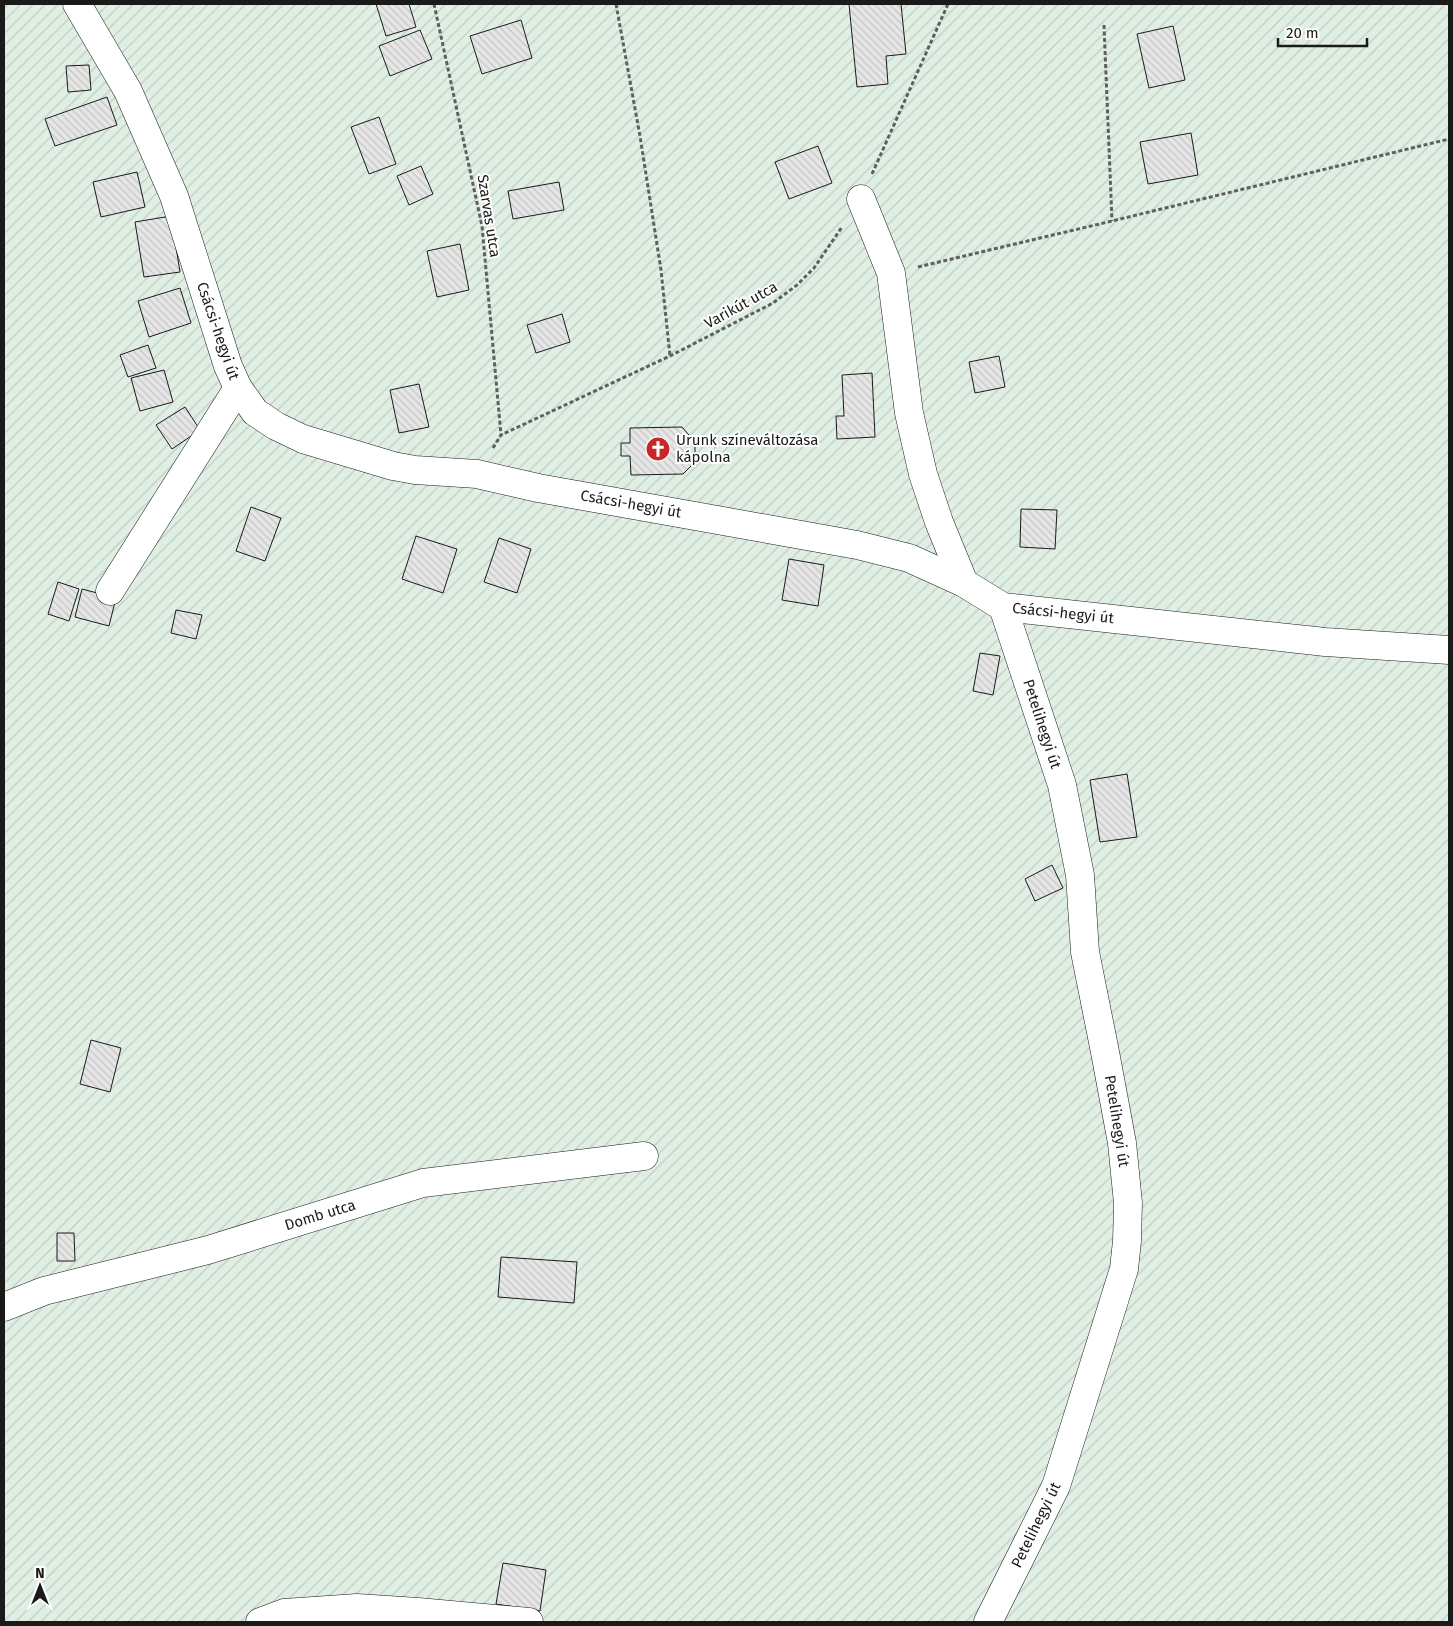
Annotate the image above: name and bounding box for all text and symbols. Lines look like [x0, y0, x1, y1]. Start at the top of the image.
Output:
scale bar [1278, 15, 1367, 47]
text: 20 m [1286, 24, 1319, 42]
street label: Szarvas utca [474, 173, 504, 259]
street label: Varikút utca [701, 278, 781, 332]
street label: Csácsi-hegyi út [193, 280, 243, 383]
place label: Urunk színeváltozása kápolna [676, 431, 818, 466]
church icon: Urunk színeváltozása kápolna [645, 436, 671, 462]
street label: Csácsi-hegyi út [579, 486, 683, 522]
street label: Csácsi-hegyi út [1011, 599, 1115, 627]
street label: Petelihegyi út [1019, 677, 1065, 772]
street label: Petelihegyi út [1101, 1074, 1133, 1169]
street label: Domb utca [282, 1196, 358, 1234]
street label: Petelihegyi út [1008, 1479, 1065, 1571]
north arrow [15, 1561, 65, 1611]
text: N [35, 1565, 45, 1582]

